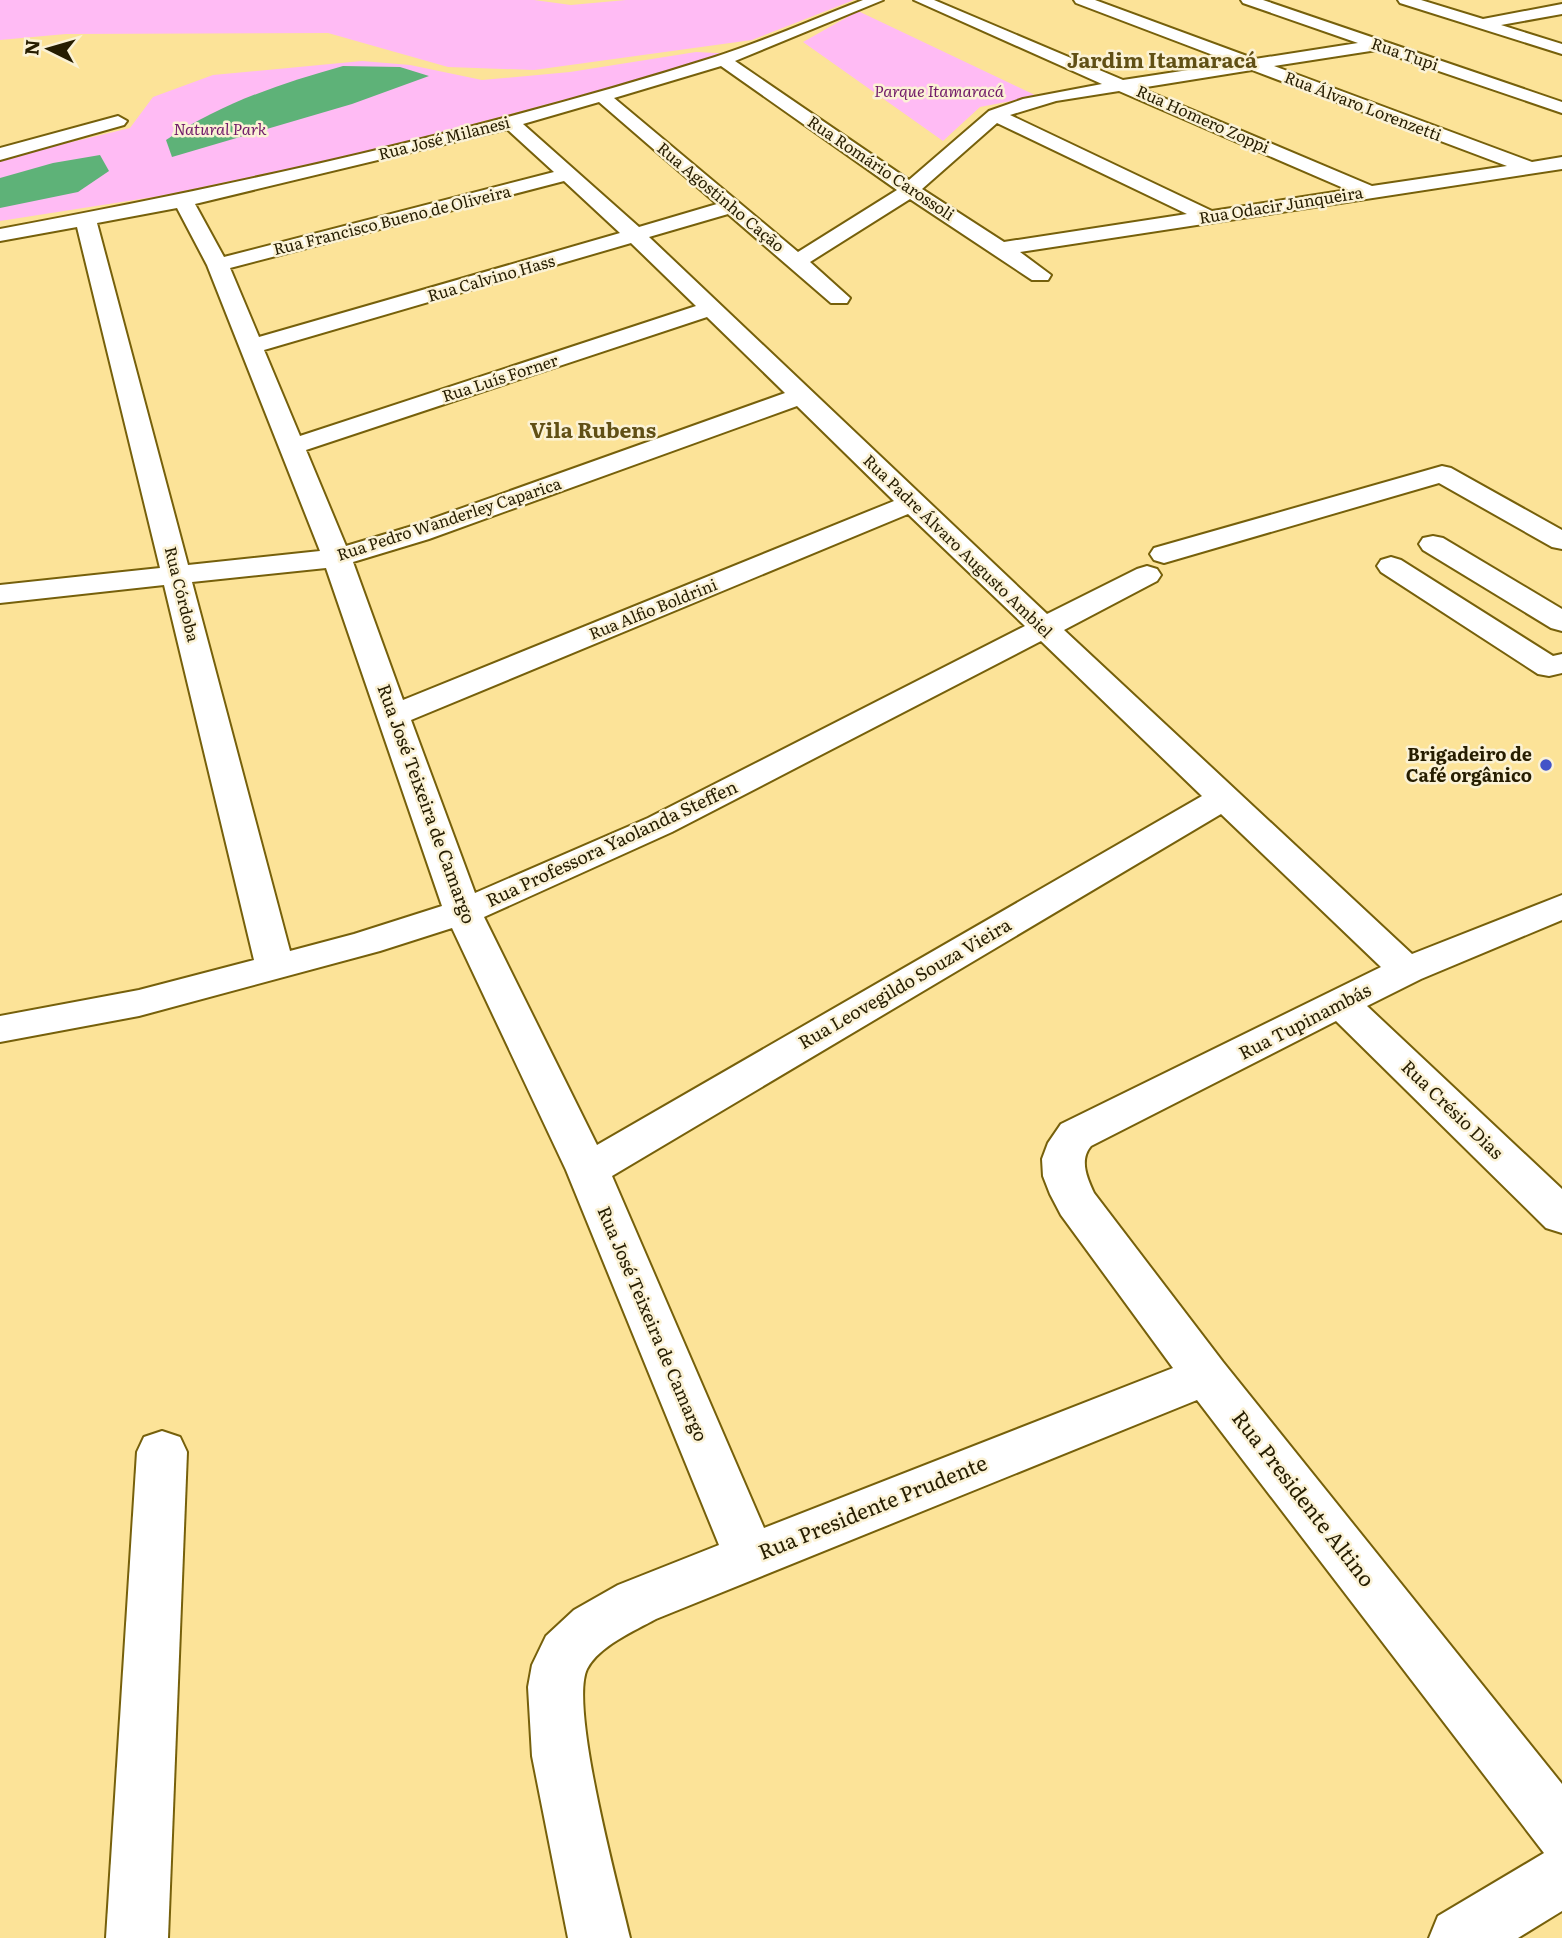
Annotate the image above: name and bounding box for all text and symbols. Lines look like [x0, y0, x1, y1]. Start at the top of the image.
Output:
north arrow [14, 14, 84, 84]
street label: Rua Tupi [1368, 30, 1442, 76]
text: N [16, 38, 46, 57]
district label: Jardim Itamaracá [1067, 43, 1258, 74]
street label: Rua Álvaro Lorenzetti [1281, 64, 1446, 146]
park label: Parque Itamaracá [874, 78, 1005, 102]
street label: Rua Homero Zoppi [1133, 78, 1274, 158]
street label: Rua José Milanesi [375, 109, 512, 165]
street label: Rua Romário Carossoli [803, 109, 960, 225]
park label: Natural Park [173, 116, 267, 140]
street label: Rua Agostinho Cação [653, 136, 791, 257]
street label: Rua Francisco Bueno de Oliveira [270, 178, 513, 260]
street label: Rua Odacir Junqueira [1197, 179, 1365, 229]
street label: Rua Calvino Hass [424, 247, 557, 307]
street label: Rua Luís Forner [439, 347, 561, 407]
district label: Vila Rubens [530, 413, 656, 444]
street label: Rua Padre Álvaro Augusto Ambiel [859, 448, 1059, 643]
street label: Rua Pedro Wanderley Caparica [333, 470, 564, 566]
street label: Rua Córdoba [160, 544, 206, 644]
street label: Rua Alfio Boldrini [585, 571, 720, 645]
street label: Rua José Teixeira de Camargo [371, 680, 483, 927]
place label: Brigadeiro de Café orgânico [1406, 740, 1532, 788]
marker: Brigadeiro de Café orgânico [1538, 757, 1554, 773]
street label: Rua Professora Yaolanda Steffen [481, 772, 742, 913]
street label: Rua Leovegildo Souza Vieira [793, 910, 1016, 1055]
street label: Rua Tupinambás [1233, 976, 1375, 1066]
street label: Rua Crésio Dias [1396, 1053, 1510, 1165]
street label: Rua José Teixeira de Camargo [591, 1201, 715, 1445]
street label: Rua Presidente Altino [1226, 1403, 1384, 1592]
street label: Rua Presidente Prudente [753, 1445, 991, 1566]

